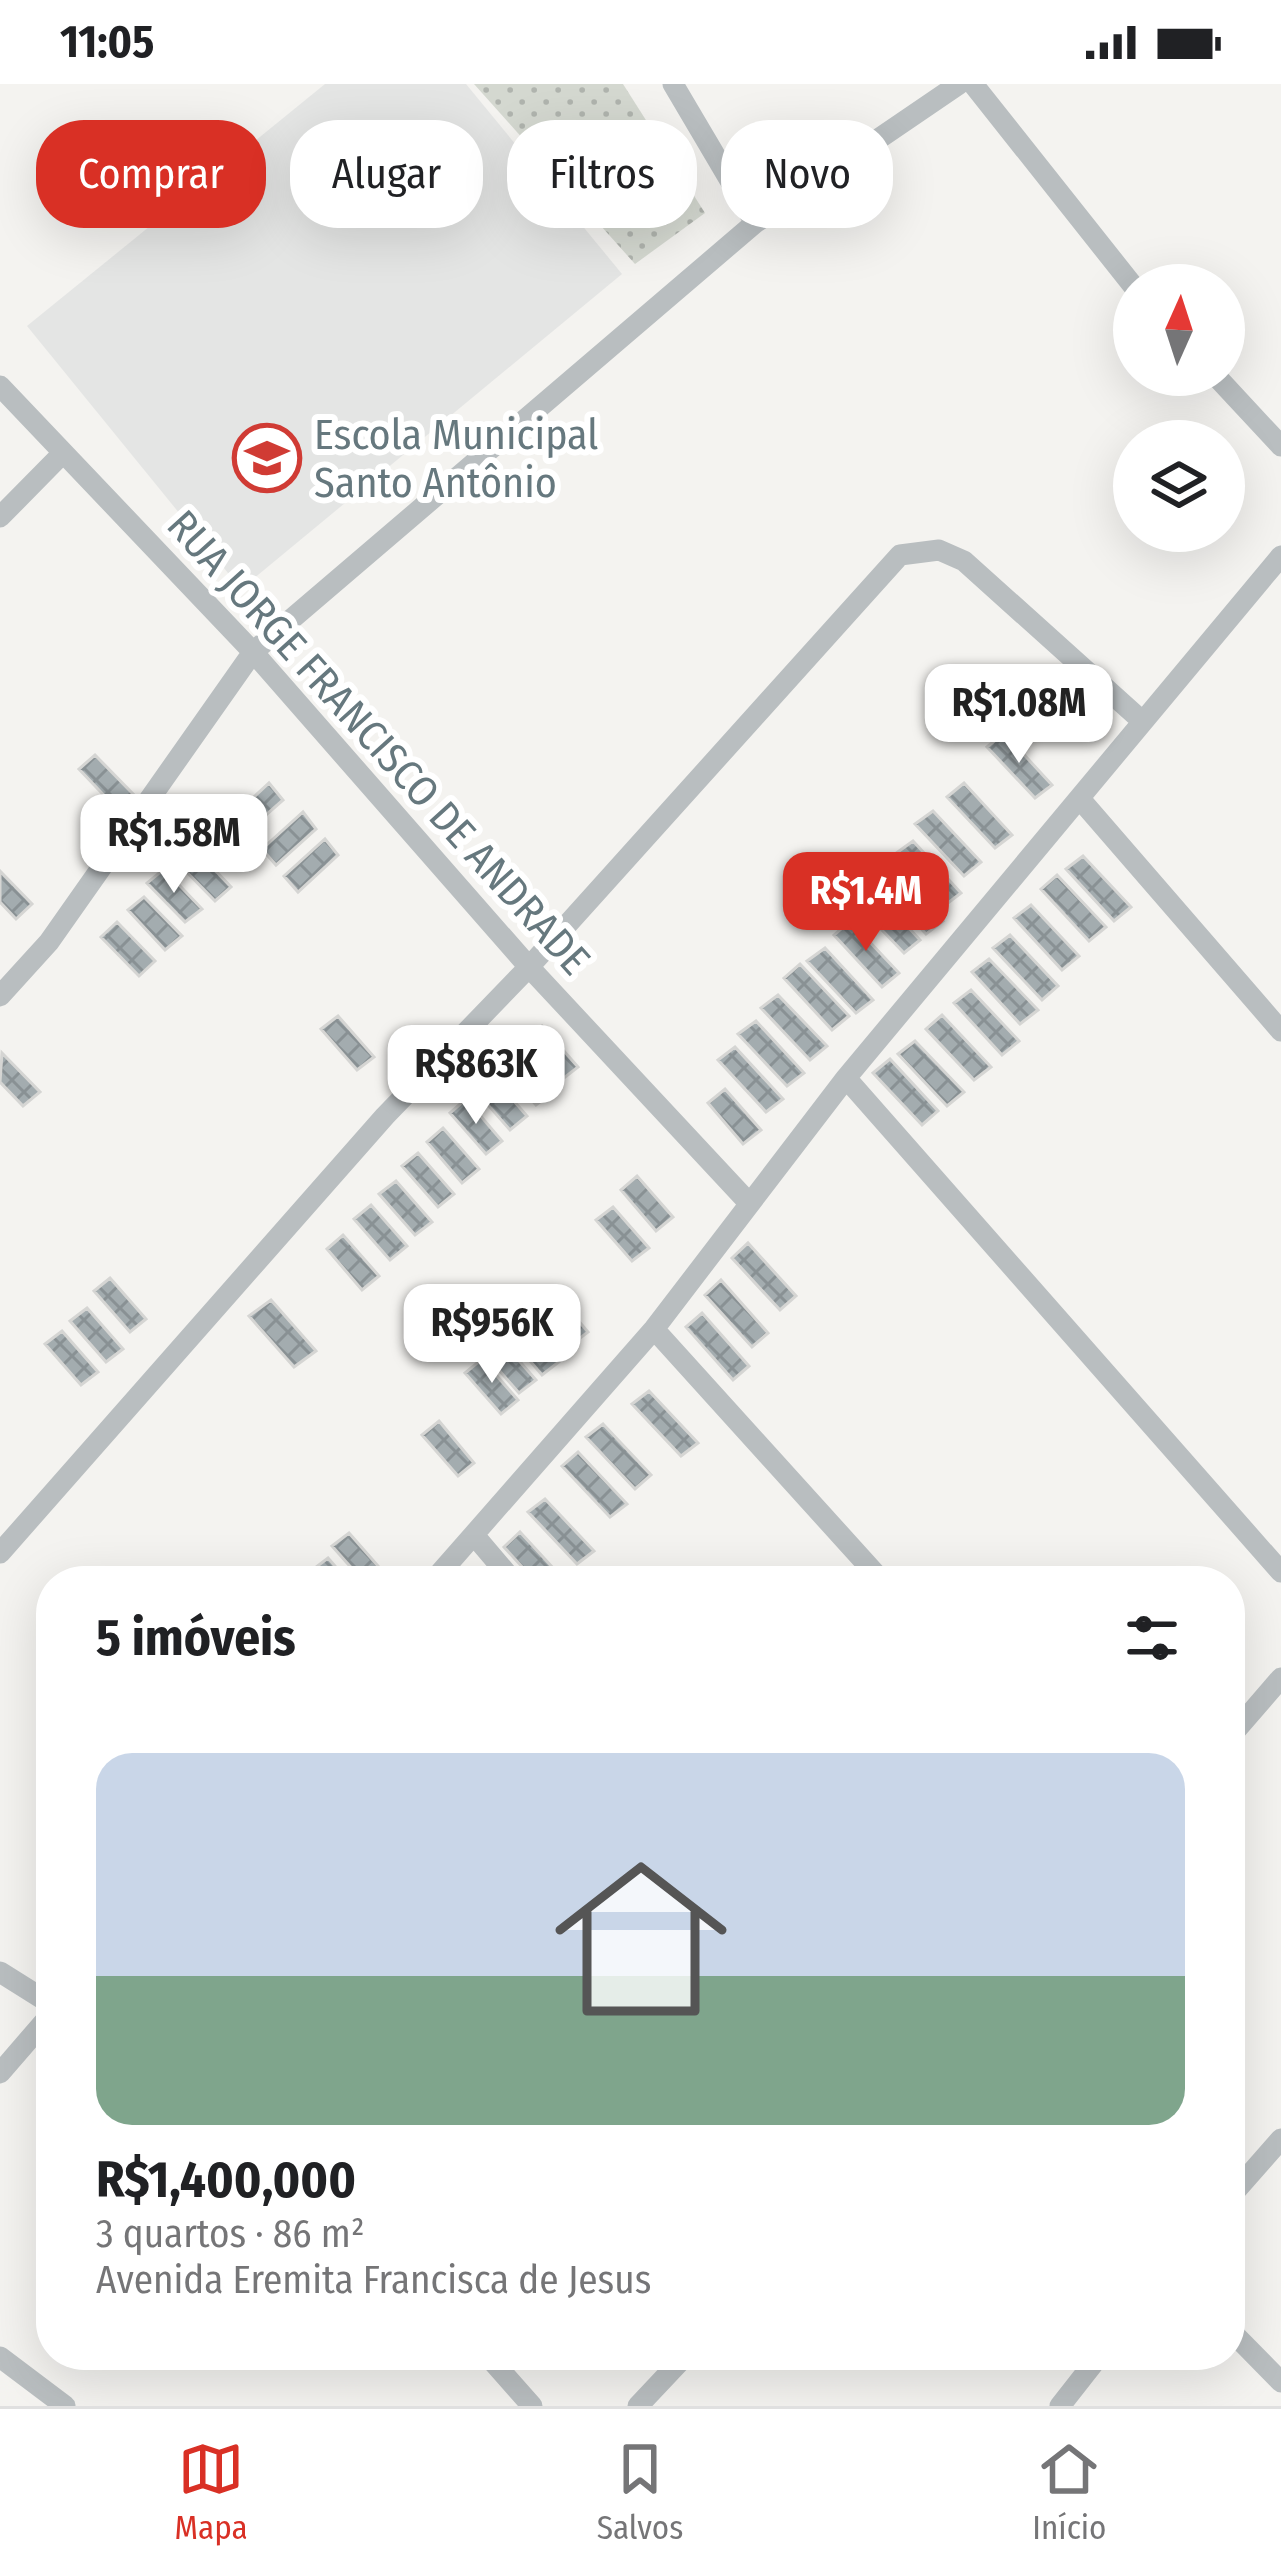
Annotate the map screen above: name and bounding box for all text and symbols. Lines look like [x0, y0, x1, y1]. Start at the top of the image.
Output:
text: 11:05 [60, 15, 154, 69]
chip: Comprar [36, 120, 266, 228]
chip: Alugar [290, 120, 483, 228]
chip: Filtros [507, 120, 697, 228]
chip: Novo [721, 120, 893, 228]
north arrow [1113, 264, 1245, 396]
map controls [1113, 264, 1245, 552]
place label: Escola Municipal Santo Antônio [314, 410, 598, 508]
button: layers [1113, 420, 1245, 552]
school or university icon: Escola Municipal Santo Antônio [232, 423, 302, 493]
street label: RUA JORGE FRANCISCO DE ANDRADE [157, 501, 600, 985]
pin: R$1.08M [908, 664, 1130, 766]
text: R$1.08M [952, 680, 1086, 726]
pin: R$1.58M [63, 794, 285, 896]
text: R$1.58M [107, 810, 241, 856]
pin: R$1.4M [768, 852, 964, 954]
text: R$1.4M [810, 868, 922, 914]
pin: R$863K [378, 1025, 574, 1127]
text: R$863K [415, 1041, 537, 1087]
pin: R$956K [394, 1284, 590, 1386]
text: R$956K [431, 1300, 553, 1346]
icon: filters [1119, 1605, 1185, 1671]
text: 5 imóveis [96, 1607, 296, 1669]
icon: home [533, 1831, 749, 2047]
text: R$1,400,000 [96, 2149, 356, 2211]
text: 3 quartos · 86 m² [96, 2211, 365, 2257]
text: Avenida Eremita Francisca de Jesus [96, 2257, 651, 2303]
tab: Mapa [175, 2436, 248, 2548]
tab: Salvos [597, 2436, 683, 2548]
tab: Início [1032, 2436, 1106, 2548]

